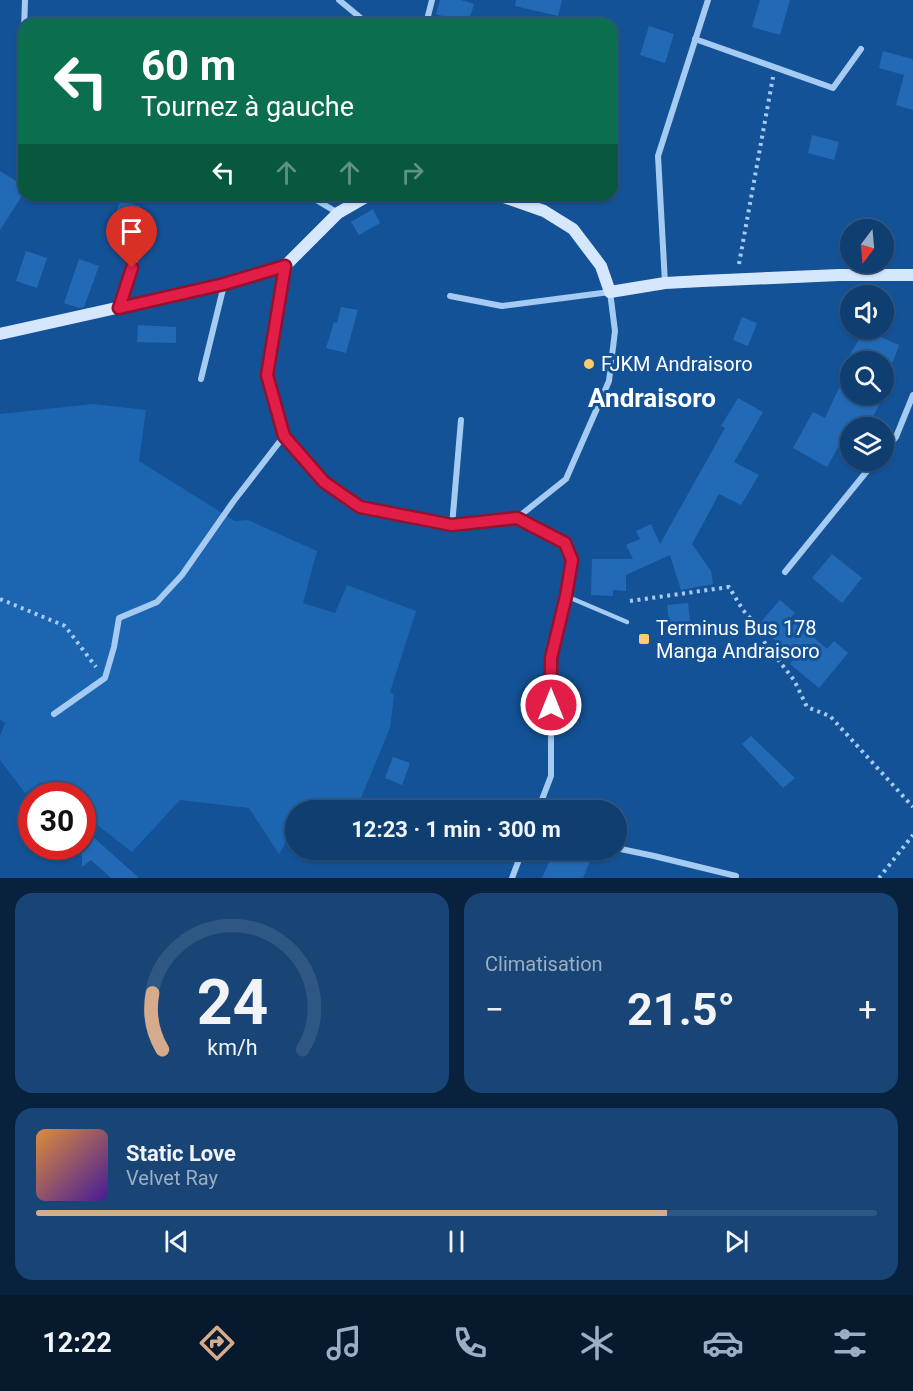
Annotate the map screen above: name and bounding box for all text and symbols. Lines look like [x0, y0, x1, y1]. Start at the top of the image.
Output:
text: 60 m [141, 41, 236, 90]
icon: left [42, 42, 120, 120]
text: Tournez à gauche [141, 91, 354, 123]
icon: left [207, 156, 240, 189]
icon: ahead [270, 156, 303, 189]
icon: ahead [333, 156, 366, 189]
icon: right [396, 156, 429, 189]
pin [106, 206, 157, 268]
icon: arrive [115, 215, 148, 248]
north arrow [840, 219, 894, 273]
map controls [840, 219, 894, 471]
button: sound [840, 285, 894, 339]
button: search [840, 351, 894, 405]
place label: FJKM Andraisoro [601, 352, 753, 376]
marker: FJKM Andraisoro [582, 357, 596, 371]
district label: Andraisoro [588, 383, 716, 413]
button: layers [840, 417, 894, 471]
place label: Terminus Bus 178 Manga Andraisoro [656, 616, 820, 663]
marker: Terminus Bus 178 Manga Andraisoro [637, 632, 651, 646]
position arrow [519, 673, 583, 737]
speed limit sign: 30 [18, 782, 96, 860]
text: 12:23 · 1 min · 300 m [351, 817, 561, 842]
text: Climatisation [485, 952, 603, 976]
text: 24 [196, 966, 268, 1039]
text: 21.5° [627, 983, 735, 1036]
text: − [485, 990, 504, 1029]
text: + [858, 990, 877, 1029]
text: km/h [207, 1035, 257, 1060]
text: Static Love [126, 1141, 236, 1166]
text: Velvet Ray [126, 1166, 218, 1190]
icon: previous [160, 1225, 193, 1258]
icon: pause [440, 1225, 473, 1258]
icon: next [720, 1225, 753, 1258]
icon: directions [196, 1322, 238, 1364]
icon: music [323, 1322, 365, 1364]
icon: phone [449, 1322, 491, 1364]
icon: climate [576, 1322, 618, 1364]
icon: car [702, 1322, 744, 1364]
icon: filters [829, 1322, 871, 1364]
text: 12:22 [42, 1327, 112, 1359]

